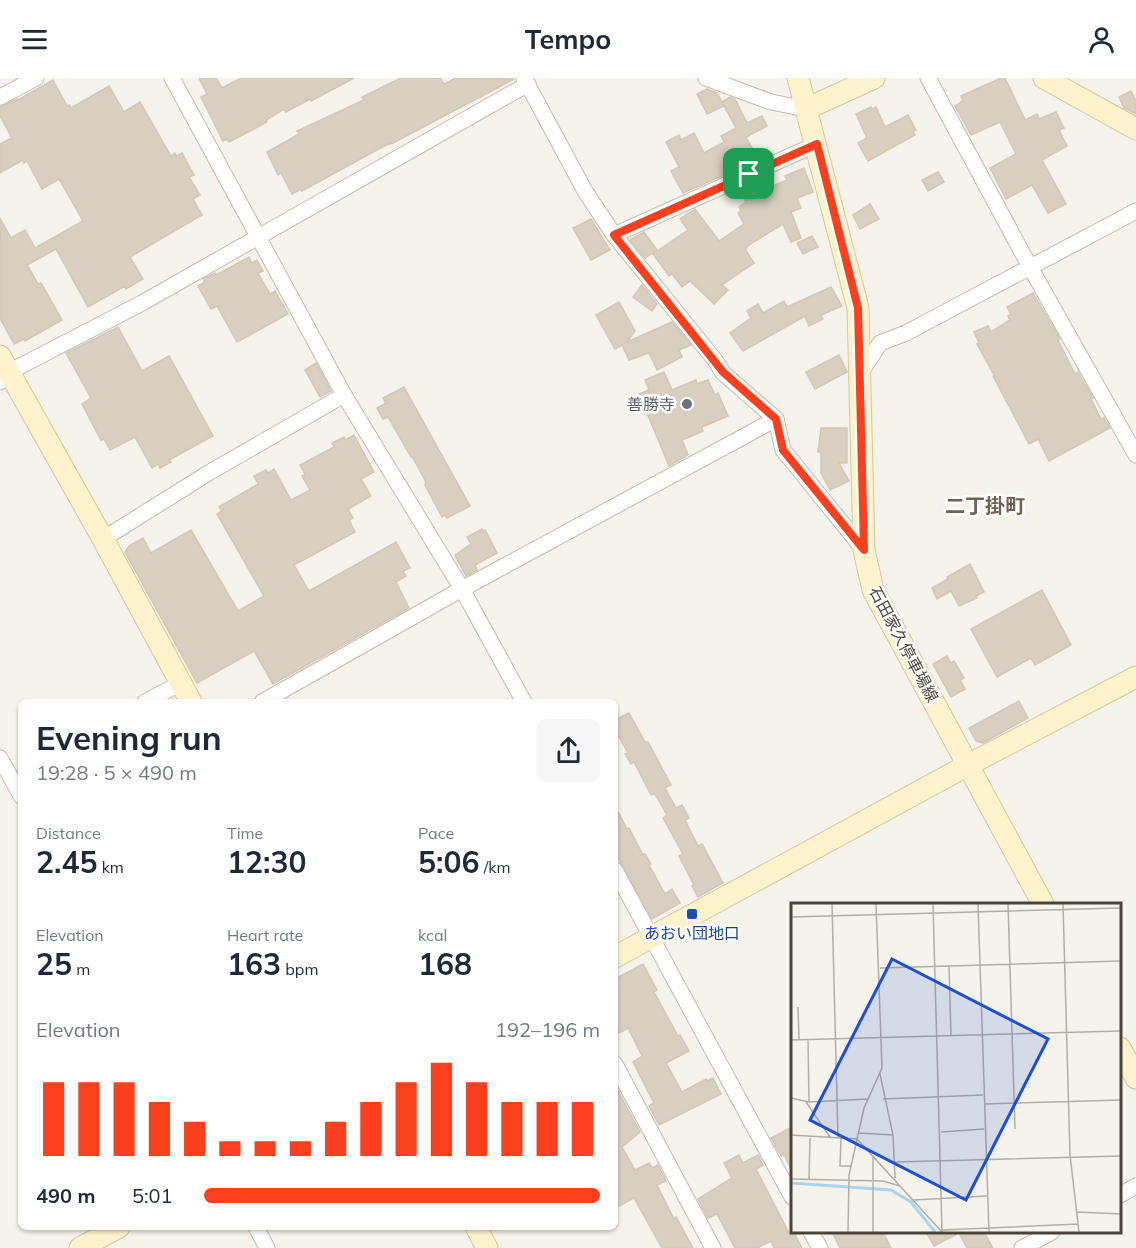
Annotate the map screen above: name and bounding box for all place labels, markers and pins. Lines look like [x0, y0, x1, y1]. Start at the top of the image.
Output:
pin [723, 148, 774, 199]
place label: 善勝寺 [627, 394, 675, 414]
marker: 善勝寺 [680, 397, 694, 411]
marker: あおい団地口 [685, 907, 699, 921]
place label: あおい団地口 [644, 923, 740, 943]

